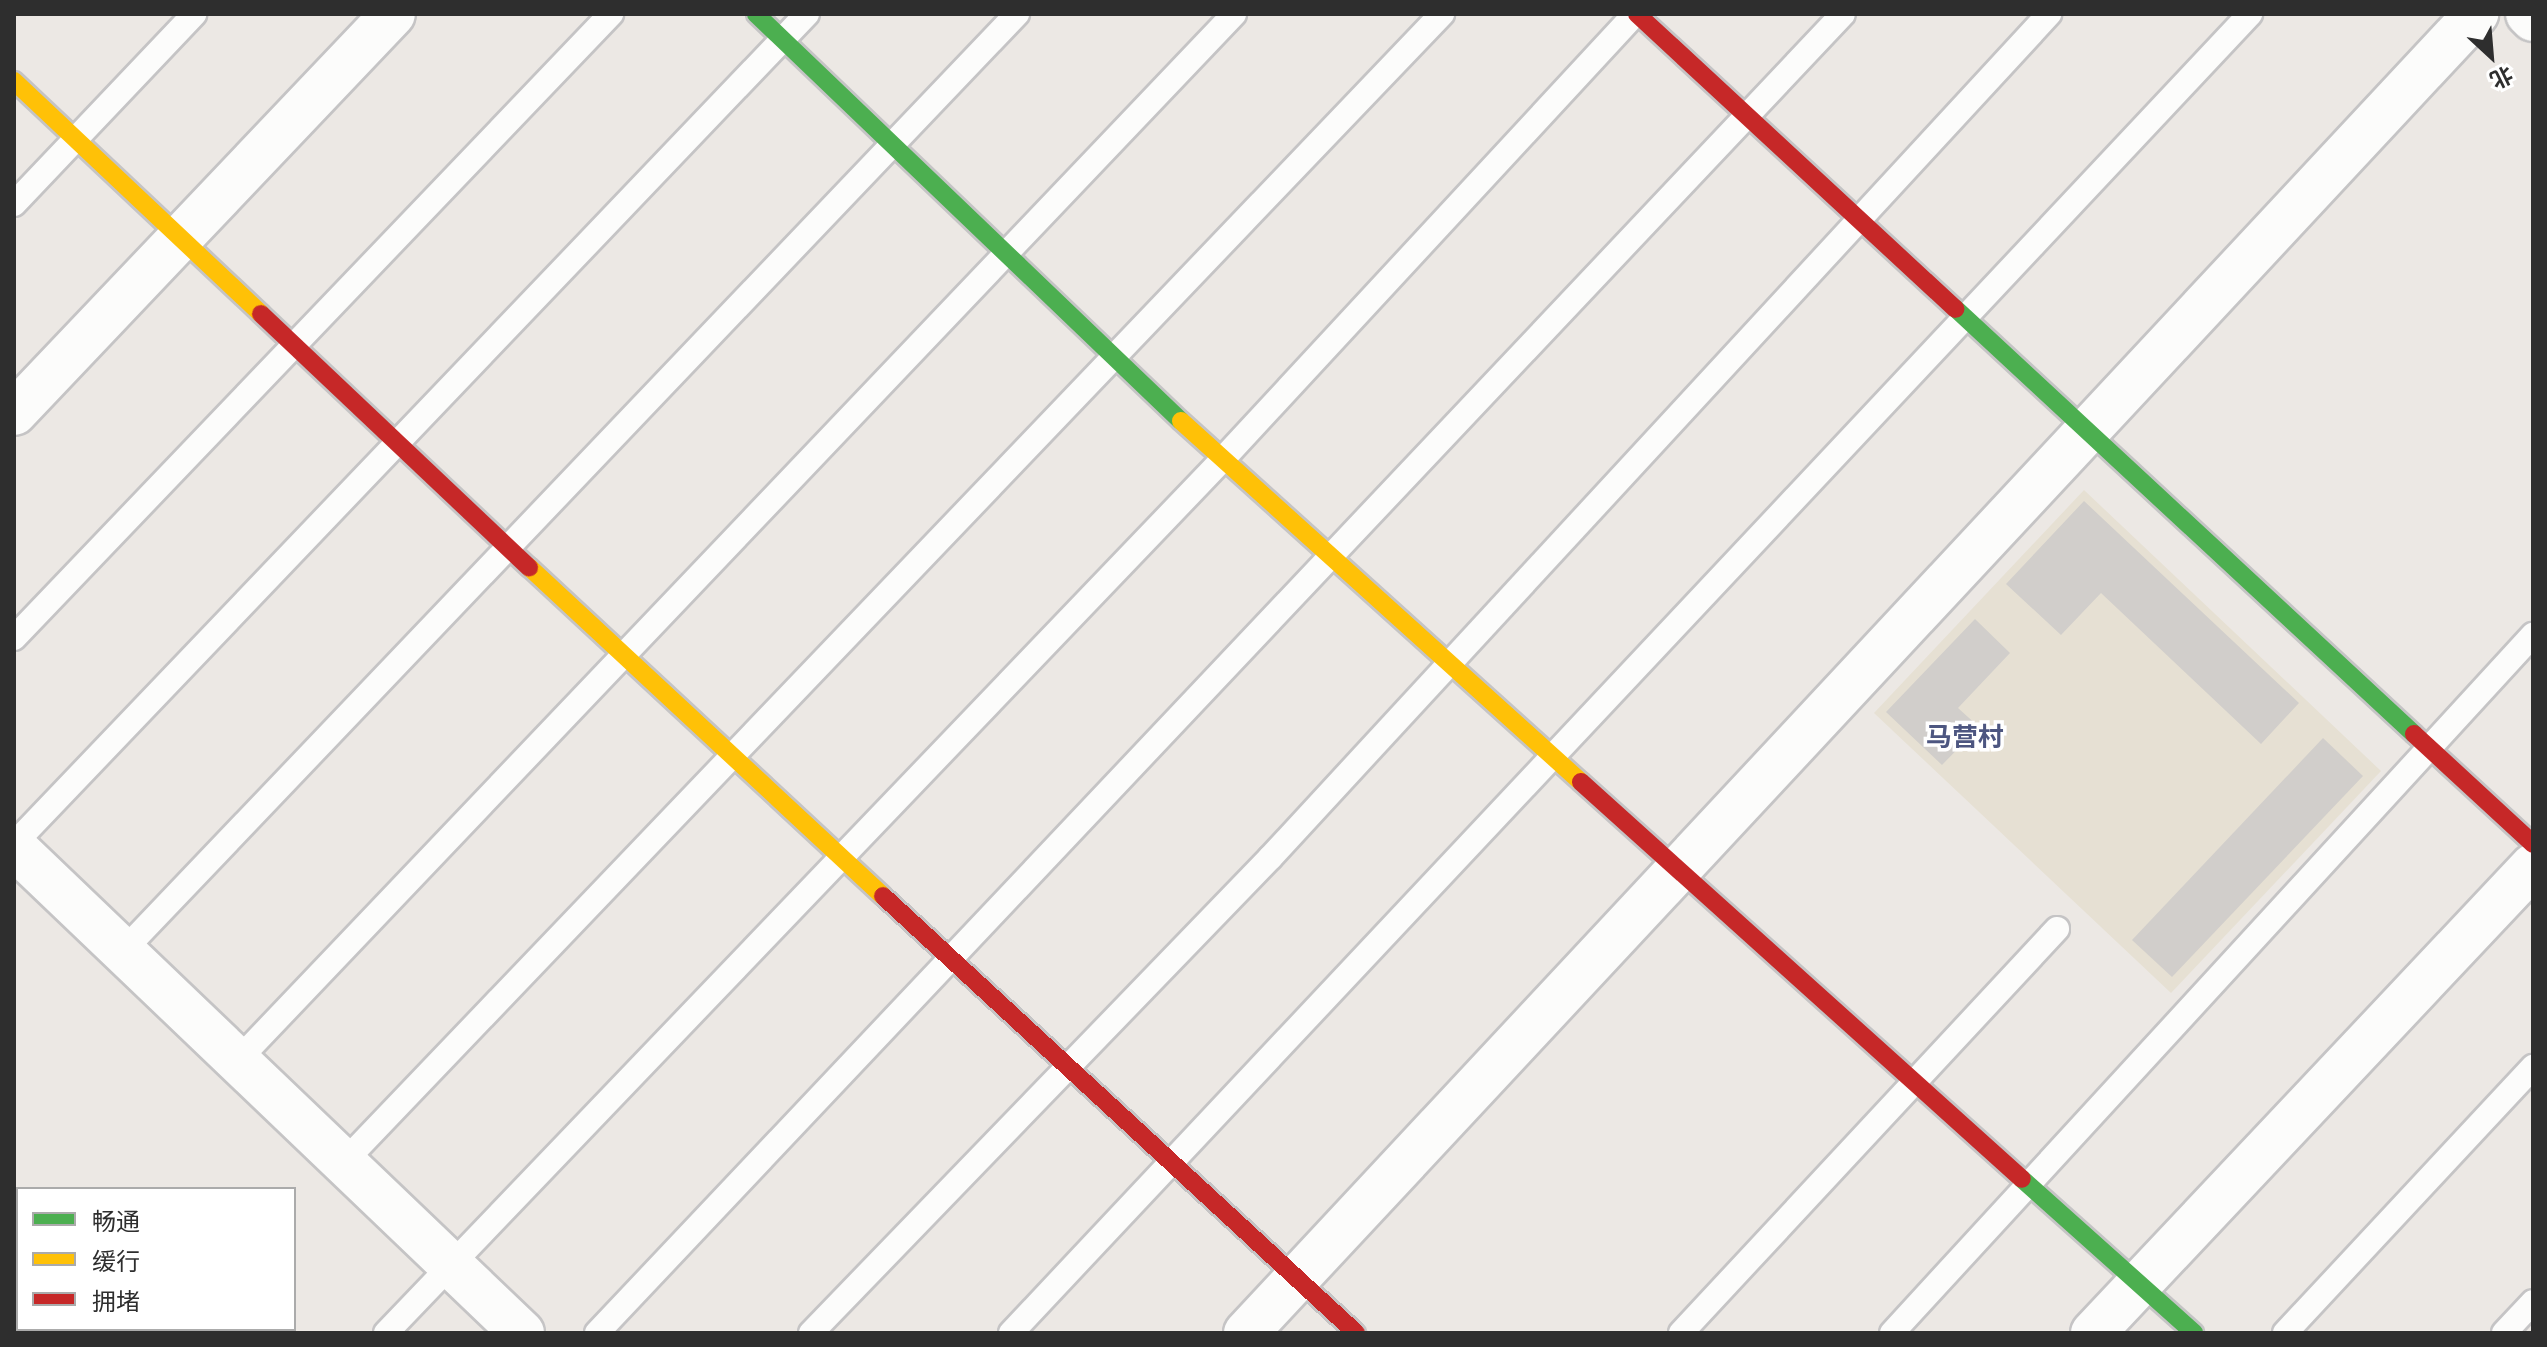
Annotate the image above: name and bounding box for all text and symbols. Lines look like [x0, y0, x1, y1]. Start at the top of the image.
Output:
north arrow [2451, 16, 2531, 96]
text: 北 [2486, 61, 2517, 94]
district label: 马营村 [1926, 722, 2004, 754]
legend [16, 1187, 296, 1331]
text: 畅通 [92, 1208, 140, 1235]
text: 缓行 [92, 1248, 140, 1275]
text: 拥堵 [92, 1288, 140, 1315]

